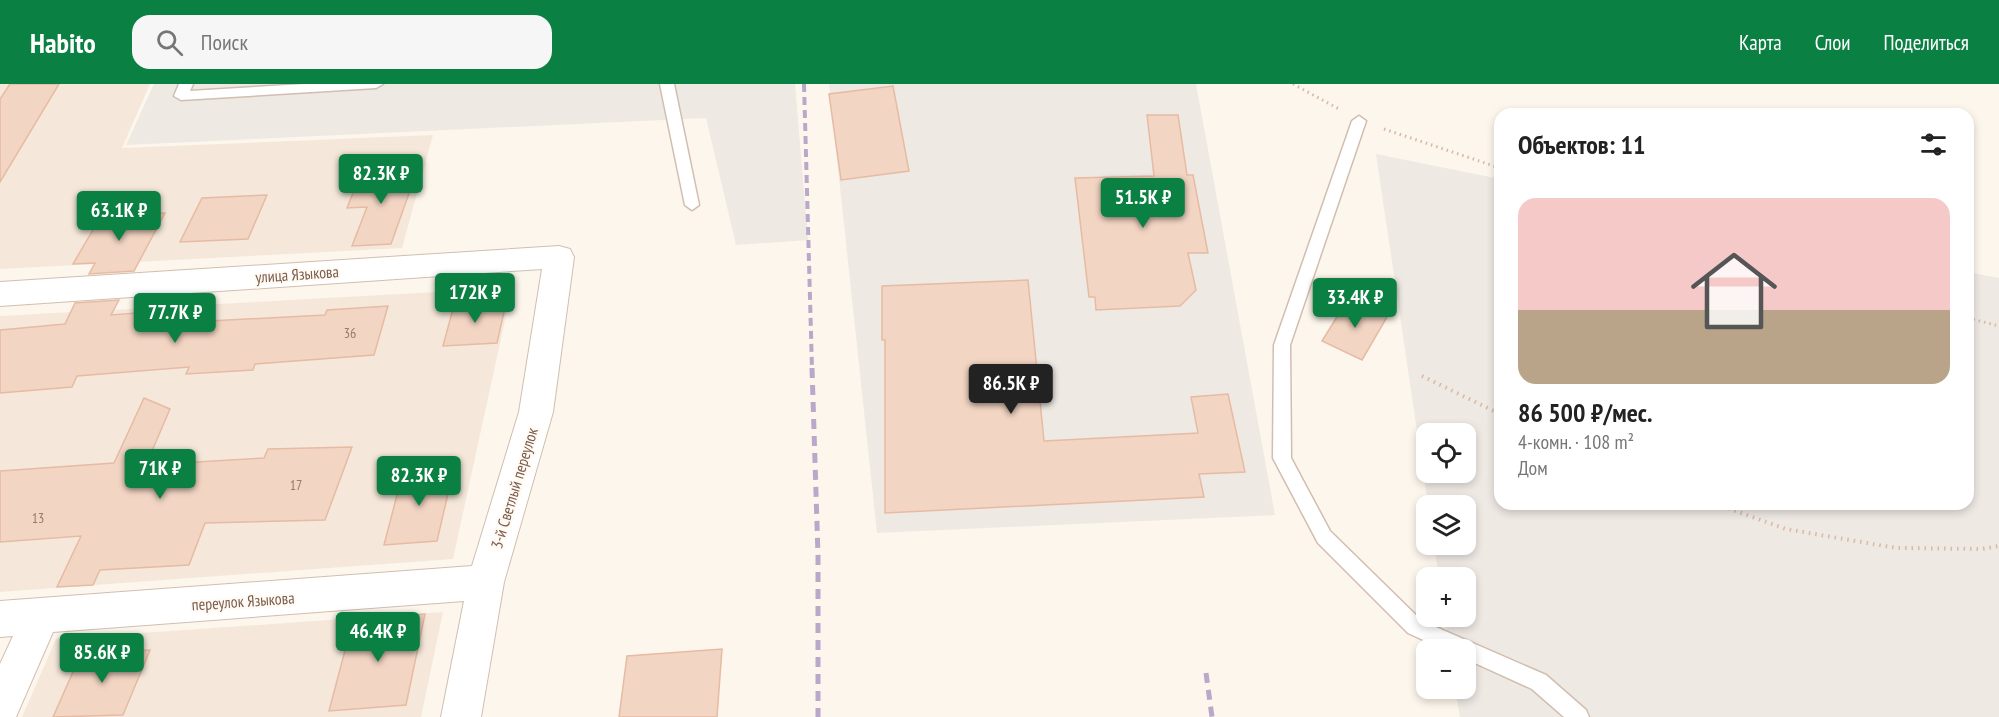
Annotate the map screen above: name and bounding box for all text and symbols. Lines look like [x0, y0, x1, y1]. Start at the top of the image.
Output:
search box [132, 15, 552, 69]
text: Habito [30, 24, 96, 61]
icon: search [153, 26, 186, 59]
text: Поиск [201, 28, 248, 56]
text: Карта [1739, 29, 1782, 56]
text: Слои [1815, 29, 1850, 56]
text: Поделиться [1883, 29, 1969, 56]
text: Объектов: 11 [1518, 128, 1645, 161]
icon: filters [1917, 128, 1950, 161]
pin: 82.3K ₽ [326, 154, 436, 205]
text: 82.3K ₽ [353, 160, 409, 186]
pin: 51.5K ₽ [1088, 178, 1198, 229]
text: 51.5K ₽ [1115, 184, 1171, 210]
pin: 63.1K ₽ [64, 191, 174, 242]
text: 63.1K ₽ [91, 197, 147, 223]
icon: home [1680, 237, 1788, 345]
street label: улица Языкова [255, 261, 339, 287]
pin: 172K ₽ [426, 273, 524, 324]
pin: 33.4K ₽ [1300, 278, 1410, 329]
text: 172K ₽ [449, 279, 501, 305]
text: 33.4K ₽ [1327, 284, 1383, 310]
pin: 77.7K ₽ [120, 293, 230, 344]
text: 77.7K ₽ [148, 299, 202, 325]
house number: 36 [344, 324, 356, 342]
pin: 86.5K ₽ [956, 364, 1066, 415]
text: 86.5K ₽ [983, 370, 1039, 396]
text: 86 500 ₽/мес. [1518, 396, 1652, 429]
map controls [1416, 423, 1476, 699]
button: locate [1416, 423, 1476, 483]
street label: 3-й Светлый переулок [486, 424, 542, 551]
text: 4-комн. · 108 m² [1518, 429, 1634, 455]
pin: 71K ₽ [118, 449, 202, 500]
text: 71K ₽ [139, 455, 181, 481]
text: Дом [1518, 455, 1548, 481]
pin: 82.3K ₽ [364, 456, 474, 507]
text: 82.3K ₽ [391, 462, 447, 488]
house number: 17 [290, 476, 302, 494]
button: layers [1416, 495, 1476, 555]
house number: 13 [32, 509, 44, 527]
button: + [1416, 567, 1476, 627]
street label: переулок Языкова [191, 587, 295, 615]
pin: 46.4K ₽ [323, 612, 433, 663]
text: 46.4K ₽ [350, 618, 406, 644]
pin: 85.6K ₽ [47, 633, 157, 684]
text: 85.6K ₽ [74, 639, 130, 665]
button: − [1416, 639, 1476, 699]

